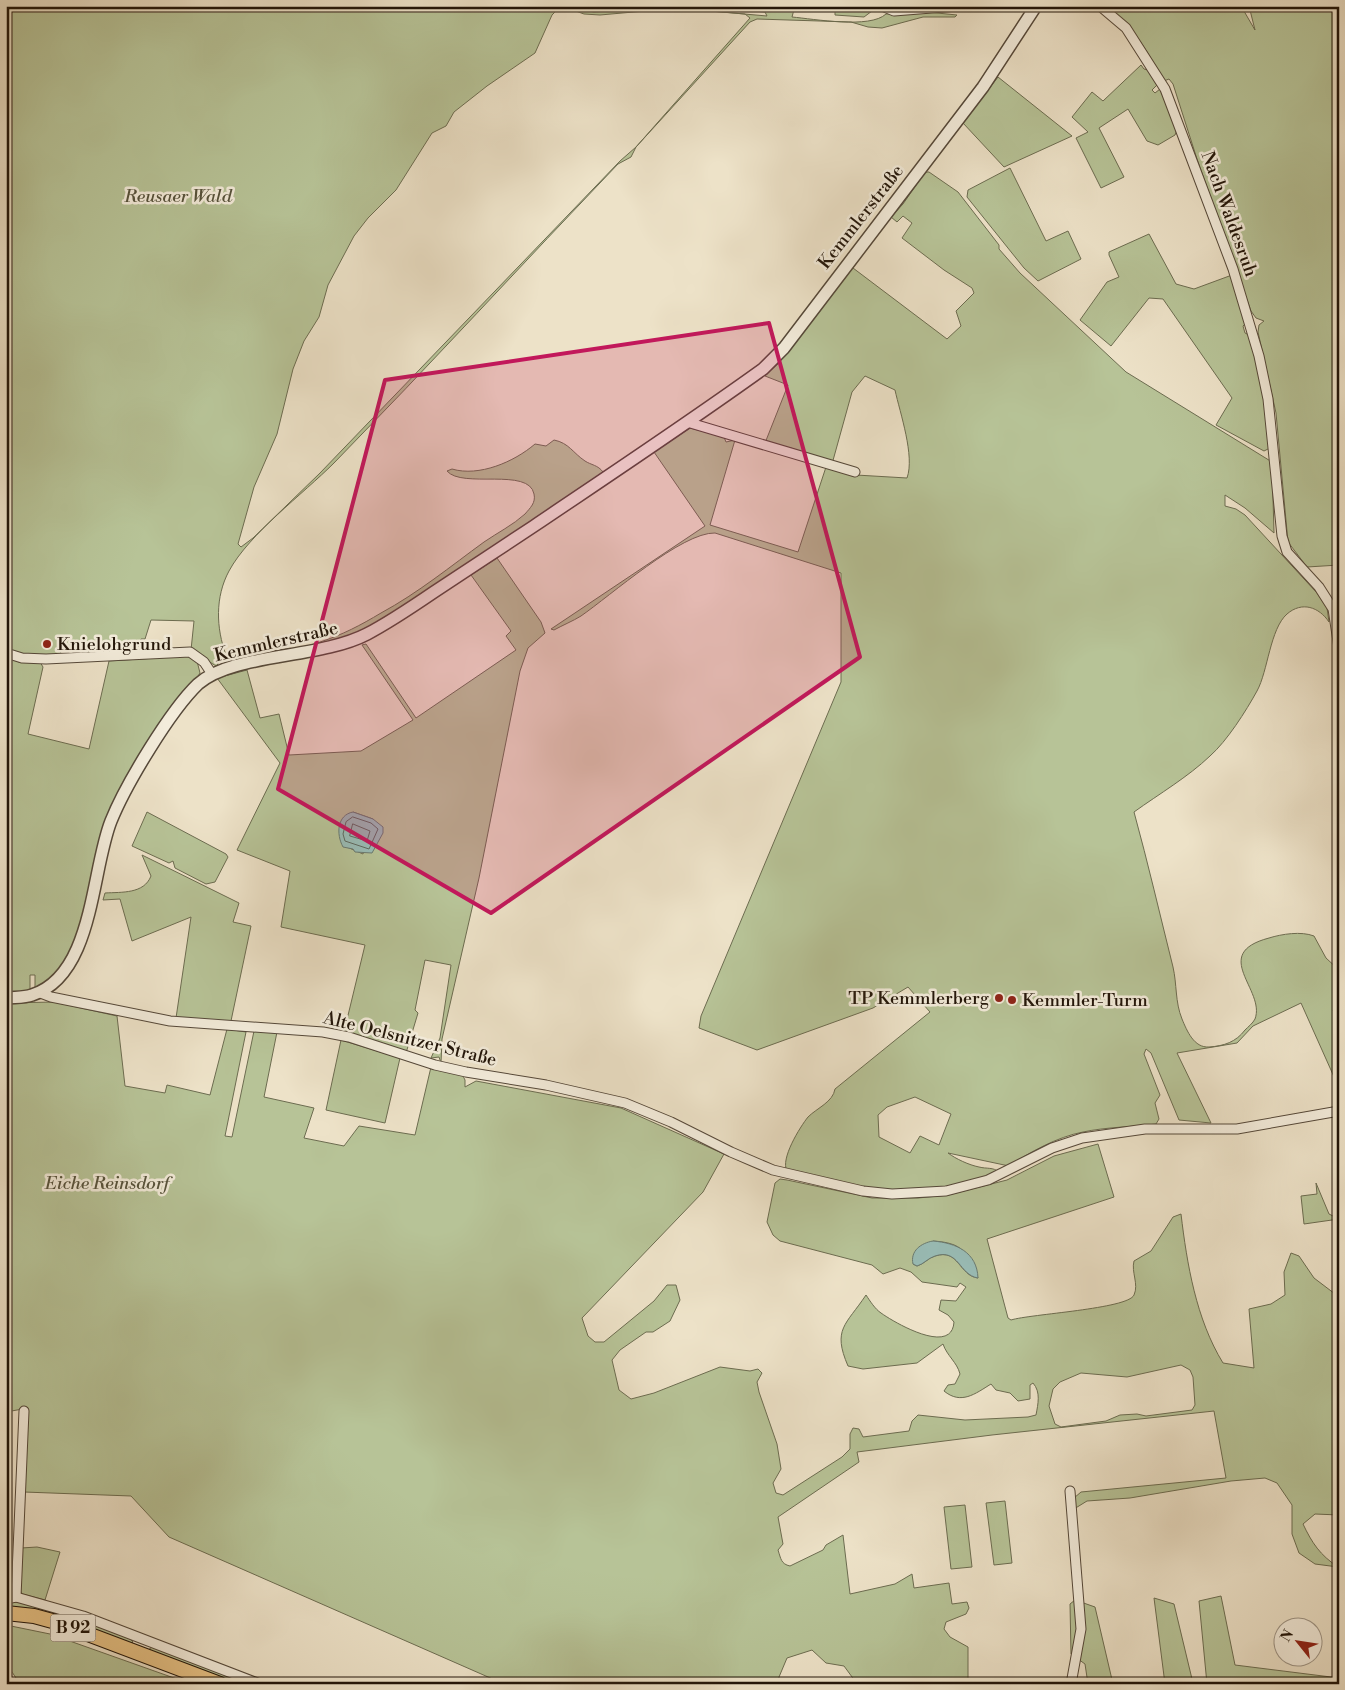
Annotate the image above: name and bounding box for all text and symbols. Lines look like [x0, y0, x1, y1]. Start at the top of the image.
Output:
street label: Nach Waldesruh [1196, 148, 1262, 280]
street label: Kemmlerstraße [813, 160, 909, 274]
park label: Reusaer Wald [123, 185, 233, 208]
street label: Kemmlerstraße [212, 617, 340, 667]
place label: Knielohgrund [57, 633, 172, 656]
marker: Knielohgrund [41, 638, 53, 650]
place label: TP Kemmlerberg [848, 987, 990, 1010]
place label: Kemmler-Turm [1022, 989, 1148, 1012]
marker: TP Kemmlerberg [993, 992, 1005, 1004]
marker: Kemmler-Turm [1006, 994, 1018, 1006]
street label: Alte Oelsnitzer Straße [320, 1006, 499, 1072]
park label: Eiche Reinsdorf [44, 1172, 173, 1195]
road number: B 92 [50, 1615, 96, 1642]
north arrow [1272, 1618, 1322, 1668]
text: N [1277, 1627, 1298, 1645]

